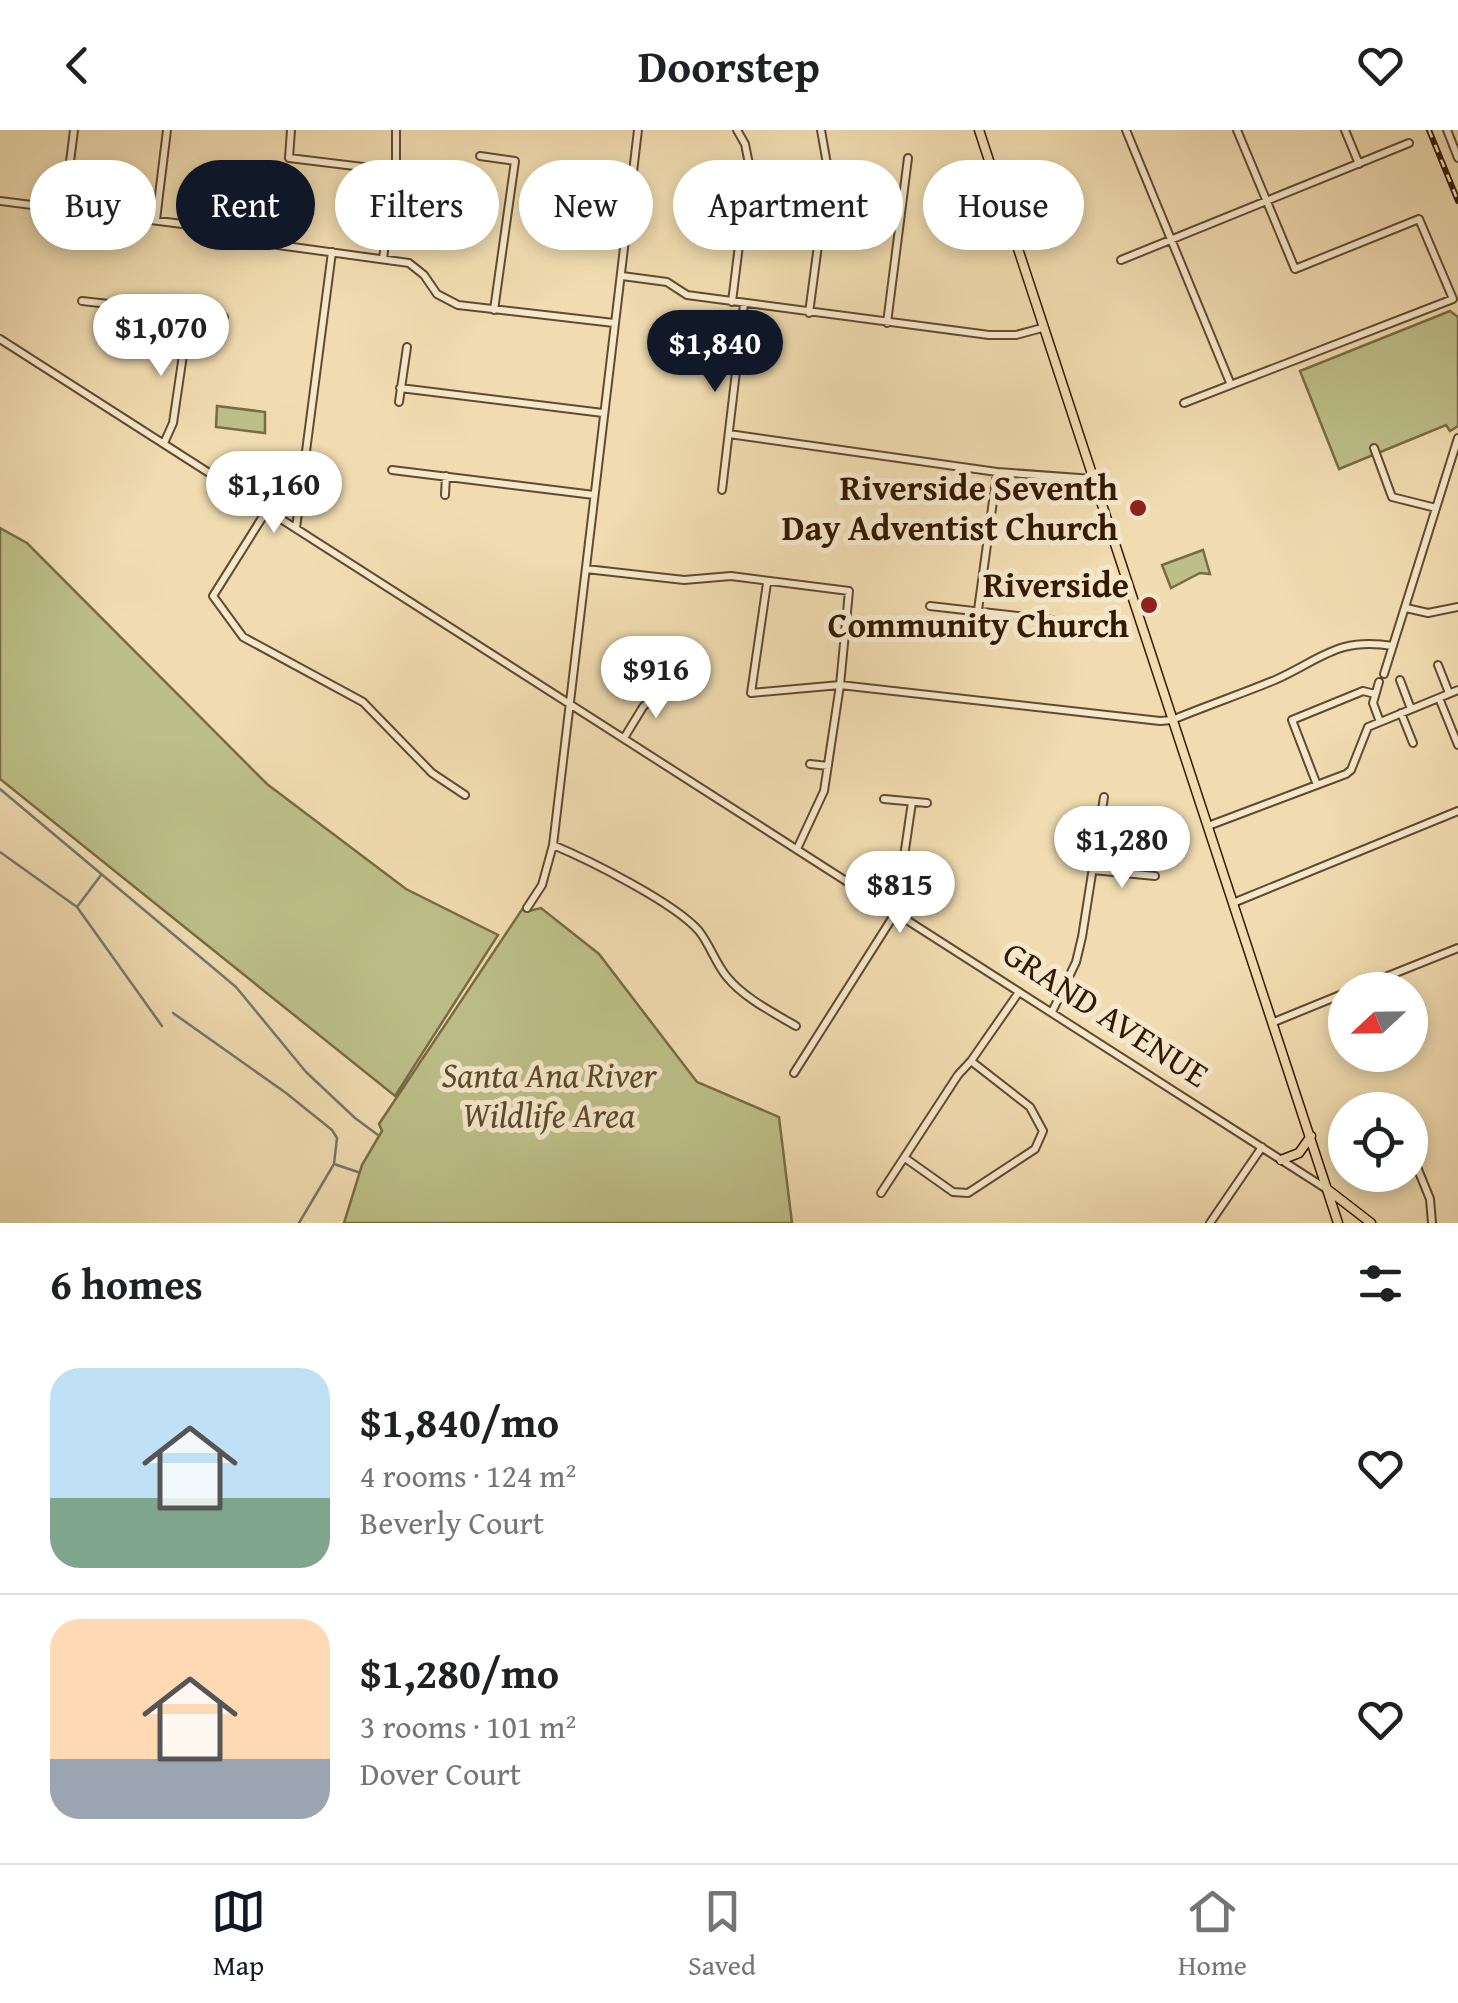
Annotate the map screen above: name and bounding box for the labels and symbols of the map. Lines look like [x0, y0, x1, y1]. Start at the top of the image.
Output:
pin: $1,070 [80, 294, 242, 379]
pin: $1,840 [634, 310, 796, 395]
pin: $1,160 [193, 451, 355, 536]
place label: Riverside Seventh Day Adventist Church [782, 462, 1118, 553]
marker: Riverside Seventh Day Adventist Church [1127, 497, 1149, 519]
place label: Riverside Community Church [828, 559, 1129, 650]
marker: Riverside Community Church [1138, 594, 1160, 616]
pin: $916 [597, 636, 715, 721]
pin: $1,280 [1041, 806, 1203, 891]
pin: $815 [841, 851, 959, 936]
street label: GRAND AVENUE [993, 928, 1219, 1099]
north arrow [1328, 972, 1428, 1072]
park label: Santa Ana River Wildlife Area [441, 1049, 657, 1140]

